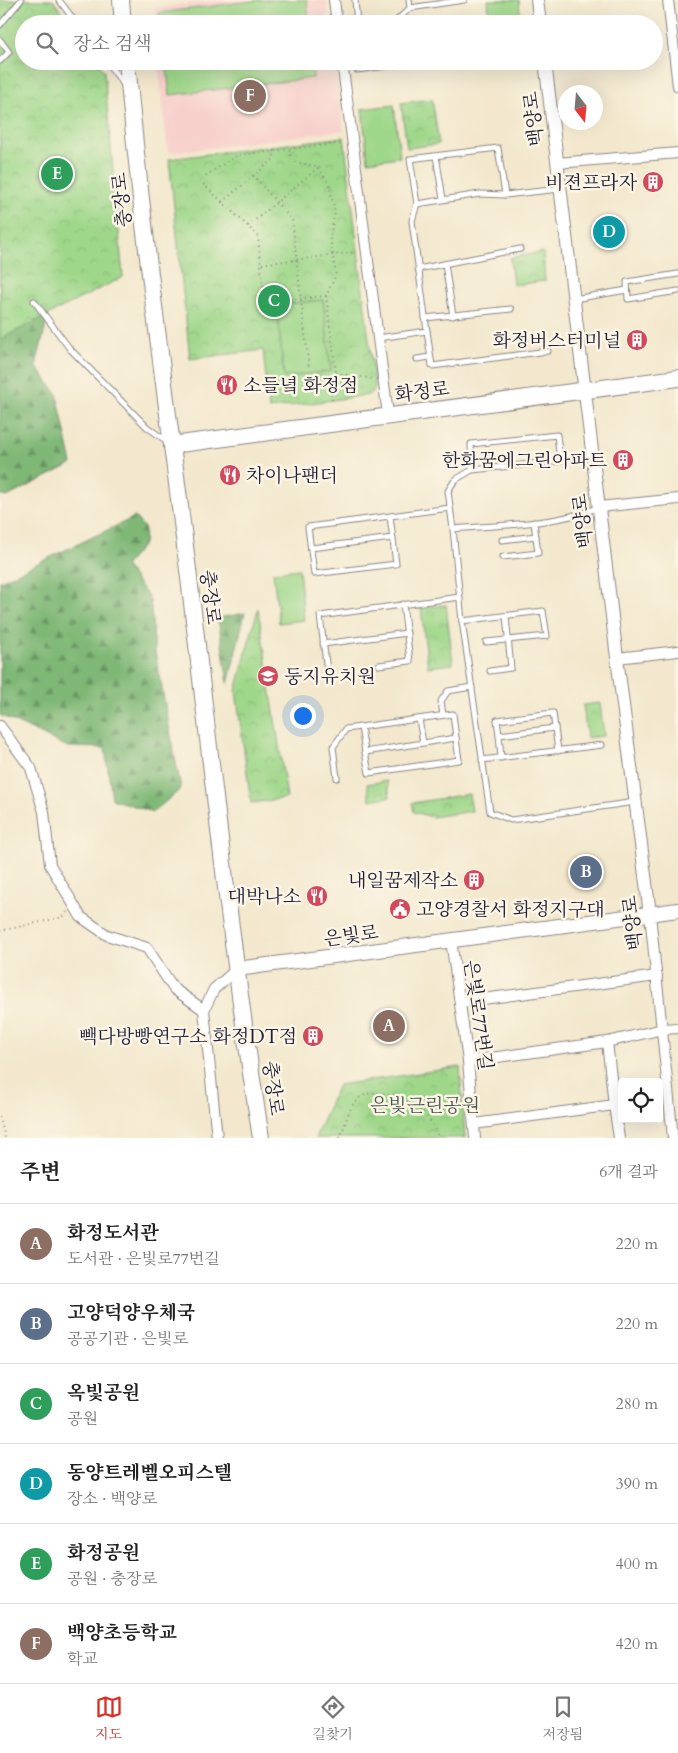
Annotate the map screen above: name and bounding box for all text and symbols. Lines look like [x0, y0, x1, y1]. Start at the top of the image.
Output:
search box [15, 15, 663, 70]
icon: search [33, 29, 61, 57]
text: 장소 검색 [73, 31, 152, 57]
pin: F [234, 77, 266, 115]
north arrow [558, 85, 603, 130]
street label: 백양로 [518, 90, 550, 148]
pin: E [41, 155, 73, 193]
place label: 비젼프라자 [545, 170, 638, 196]
building icon: 비젼프라자 [641, 170, 665, 194]
street label: 충장로 [106, 171, 138, 229]
pin: D [593, 213, 625, 251]
pin: C [258, 282, 290, 320]
place label: 화정버스터미널 [493, 328, 621, 354]
building icon: 화정버스터미널 [625, 328, 649, 352]
restaurant icon: 소들녘 화정점 [215, 373, 239, 397]
place label: 소들녘 화정점 [243, 373, 358, 399]
street label: 화정로 [393, 376, 451, 408]
place label: 한화꿈에그린아파트 [442, 448, 607, 474]
building icon: 한화꿈에그린아파트 [611, 448, 635, 472]
restaurant icon: 차이나팬더 [218, 463, 242, 487]
place label: 차이나팬더 [246, 463, 338, 489]
street label: 백양로 [567, 492, 599, 550]
street label: 충장로 [194, 568, 226, 626]
school or university icon: 둥지유치원 [256, 664, 280, 688]
place label: 둥지유치원 [284, 664, 376, 690]
your location [290, 703, 316, 729]
pin: B [570, 853, 602, 891]
place label: 내일꿈제작소 [348, 868, 458, 894]
building icon: 내일꿈제작소 [462, 868, 486, 892]
place label: 대박나소 [228, 884, 301, 910]
restaurant icon: 대박나소 [305, 884, 329, 908]
street label: 백양로 [617, 894, 649, 952]
public building icon: 고양경찰서 화정지구대 [388, 897, 412, 921]
place label: 고양경찰서 화정지구대 [416, 897, 605, 923]
street label: 은빛로 [322, 919, 380, 953]
street label: 은빛로77번길 [457, 958, 499, 1072]
pin: A [373, 1007, 405, 1045]
place label: 빽다방빵연구소 화정DT점 [79, 1024, 297, 1050]
building icon: 빽다방빵연구소 화정DT점 [301, 1024, 325, 1048]
street label: 충장로 [256, 1059, 290, 1117]
map controls [618, 1078, 663, 1123]
button: locate [618, 1078, 663, 1123]
park label: 은빛근린공원 [370, 1093, 480, 1119]
text: 주변 [20, 1158, 61, 1187]
text: 6개 결과 [599, 1161, 658, 1183]
text: 화정도서관 [67, 1220, 159, 1246]
text: A [30, 1233, 42, 1255]
text: 220 m [616, 1233, 658, 1255]
text: 도서관 · 은빛로77번길 [67, 1248, 220, 1270]
text: 고양덕양우체국 [67, 1300, 195, 1326]
text: B [30, 1313, 42, 1335]
text: 220 m [616, 1313, 658, 1335]
text: 공공기관 · 은빛로 [67, 1328, 188, 1350]
text: 옥빛공원 [67, 1380, 140, 1406]
text: C [30, 1393, 42, 1415]
text: 280 m [616, 1393, 658, 1415]
text: 공원 [67, 1408, 98, 1430]
text: 동양트레벨오피스텔 [67, 1460, 232, 1486]
text: D [29, 1473, 43, 1495]
text: 390 m [616, 1473, 658, 1495]
text: 장소 · 백양로 [67, 1488, 157, 1510]
text: 화정공원 [67, 1540, 140, 1566]
text: E [31, 1553, 41, 1575]
text: 400 m [616, 1553, 658, 1575]
text: 공원 · 충장로 [67, 1568, 157, 1590]
text: 백양초등학교 [67, 1620, 177, 1646]
text: F [31, 1633, 41, 1655]
text: 420 m [616, 1633, 658, 1655]
text: 학교 [67, 1648, 98, 1670]
tab: 지도 [95, 1693, 123, 1744]
tab: 길찾기 [312, 1693, 353, 1744]
tab: 저장됨 [543, 1693, 583, 1744]

